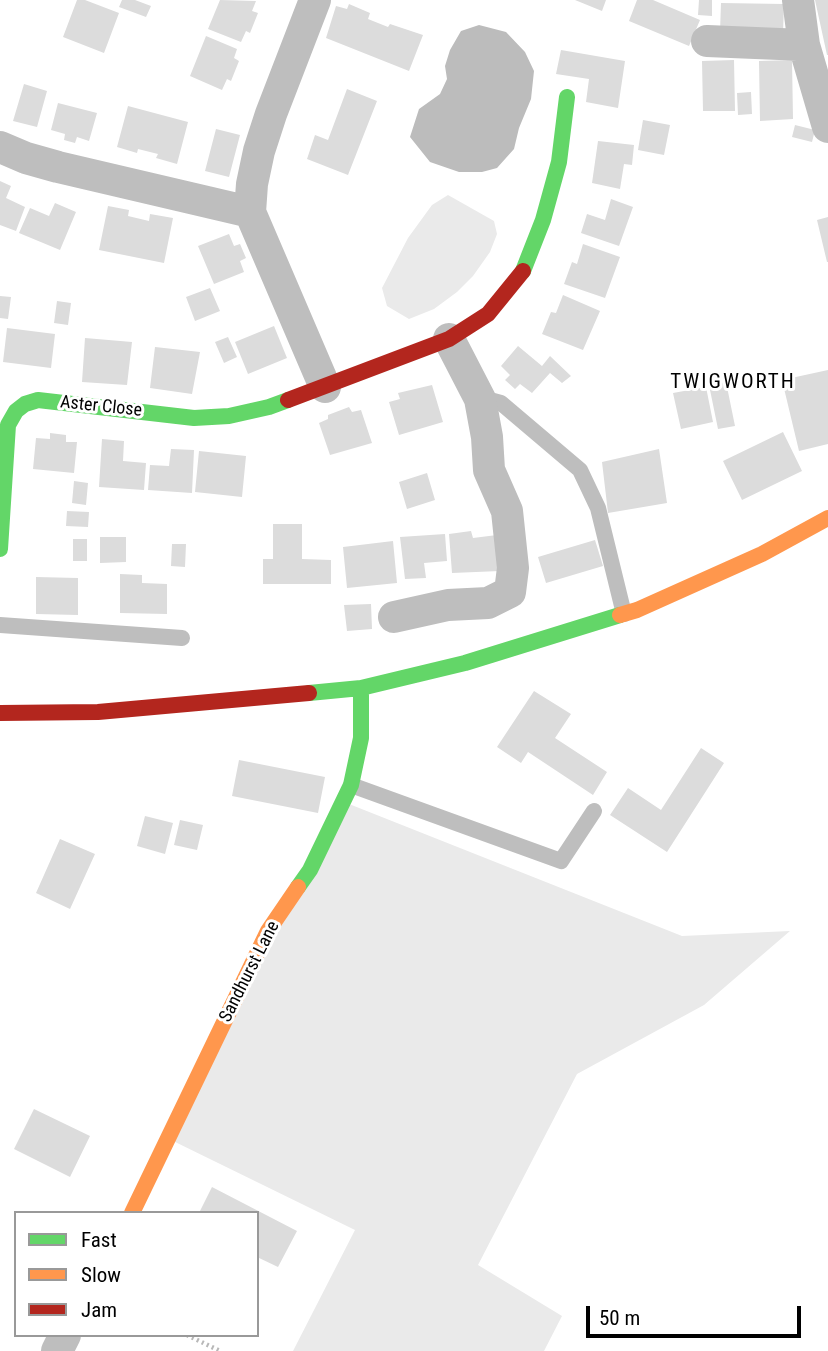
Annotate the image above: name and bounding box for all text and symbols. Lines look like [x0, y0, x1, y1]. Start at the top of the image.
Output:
district label: TWIGWORTH [671, 370, 795, 396]
street label: Aster Close [59, 392, 143, 422]
street label: Sandhurst Lane [215, 918, 285, 1026]
legend [14, 1211, 259, 1337]
text: Fast [81, 1228, 117, 1252]
text: Slow [81, 1263, 121, 1287]
scale bar [590, 1292, 805, 1336]
text: Jam [81, 1298, 117, 1322]
text: 50 m [599, 1306, 640, 1330]

